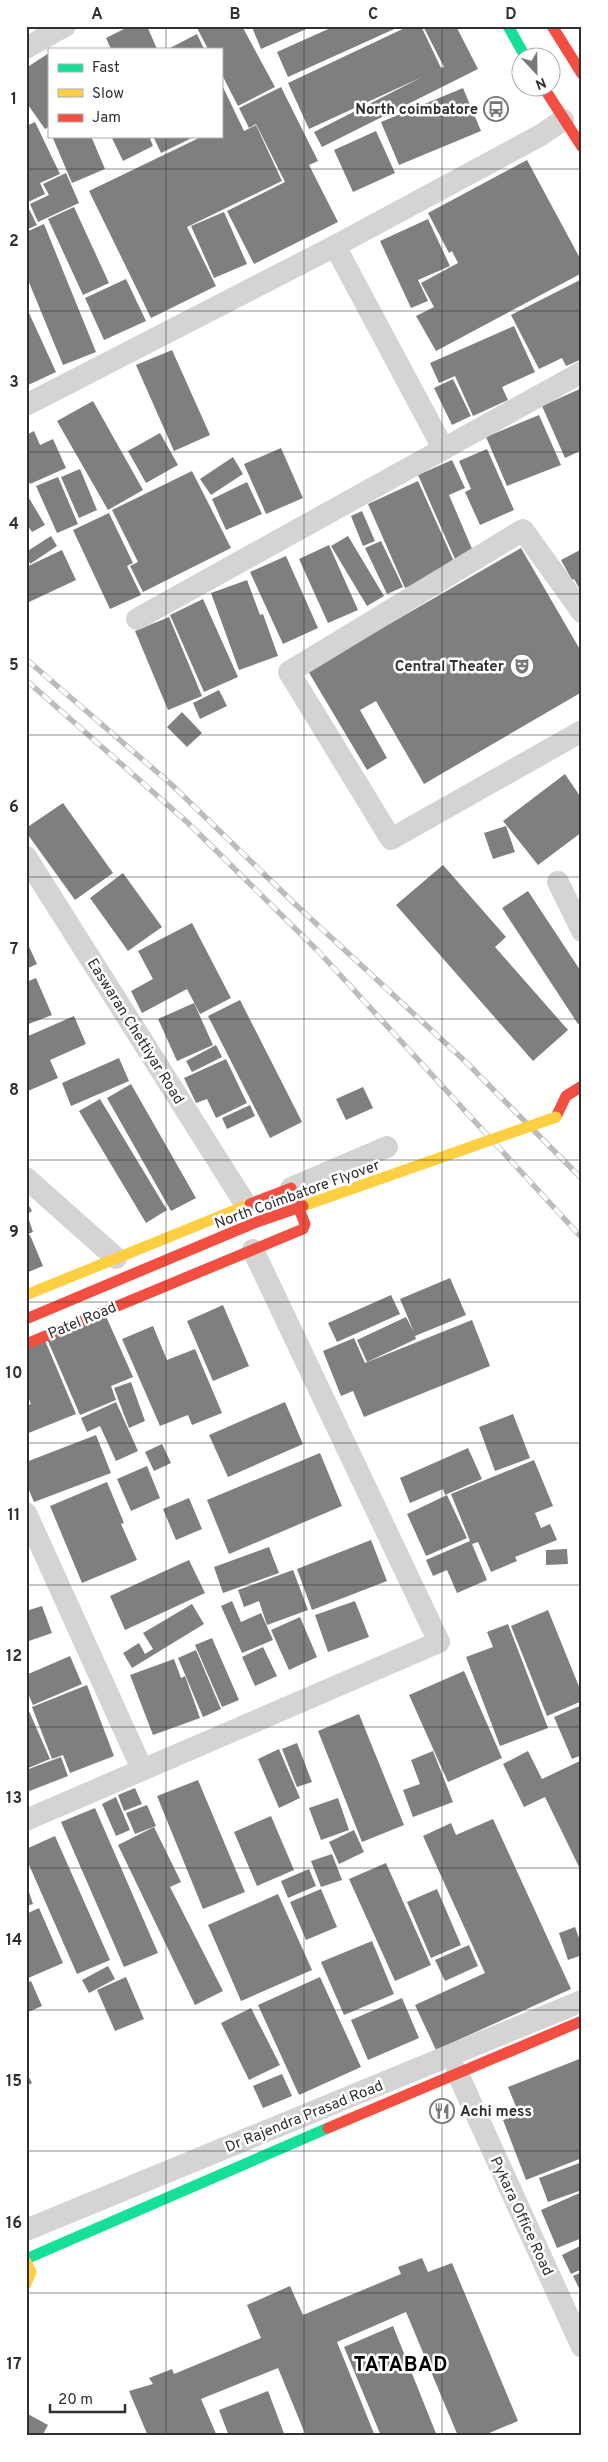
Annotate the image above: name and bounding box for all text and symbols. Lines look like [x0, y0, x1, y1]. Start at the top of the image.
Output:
text: A [91, 5, 103, 25]
text: B [229, 5, 241, 25]
text: C [368, 5, 378, 25]
text: D [505, 5, 517, 25]
legend [48, 48, 222, 138]
north arrow [510, 48, 560, 98]
text: Fast [92, 59, 120, 78]
text: N [532, 73, 548, 92]
text: Slow [92, 85, 124, 104]
text: 1 [11, 90, 17, 110]
bus stop icon: North coimbatore [483, 96, 509, 122]
place label: North coimbatore [355, 101, 478, 120]
text: Jam [92, 109, 121, 128]
text: 2 [9, 232, 19, 252]
text: 3 [9, 373, 19, 393]
text: 4 [9, 515, 19, 535]
theatre icon: Central Theater [509, 653, 535, 679]
text: 5 [9, 656, 19, 676]
place label: Central Theater [395, 658, 505, 677]
text: 6 [9, 798, 19, 818]
text: 7 [10, 940, 18, 960]
street label: Easwaran Chettiyar Road [82, 955, 187, 1108]
text: 8 [9, 1081, 19, 1101]
street label: North Coimbatore Flyover [212, 1157, 383, 1234]
text: 9 [9, 1223, 19, 1243]
street label: Patel Road [45, 1298, 120, 1344]
text: 10 [6, 1364, 22, 1384]
text: 11 [8, 1506, 20, 1526]
text: 12 [6, 1647, 22, 1667]
text: 13 [6, 1789, 22, 1809]
text: 14 [6, 1931, 22, 1951]
text: 15 [6, 2072, 22, 2092]
street label: Dr Rajendra Prasad Road [223, 2077, 386, 2158]
restaurant icon: Achi mess [429, 2098, 455, 2124]
place label: Achi mess [460, 2103, 532, 2122]
street label: Pykara Office Road [485, 2154, 557, 2279]
text: 16 [6, 2214, 22, 2234]
district label: TATABAD [354, 2353, 448, 2379]
text: 17 [7, 2355, 21, 2375]
scale bar [50, 2382, 125, 2414]
text: 20 m [58, 2391, 93, 2410]

